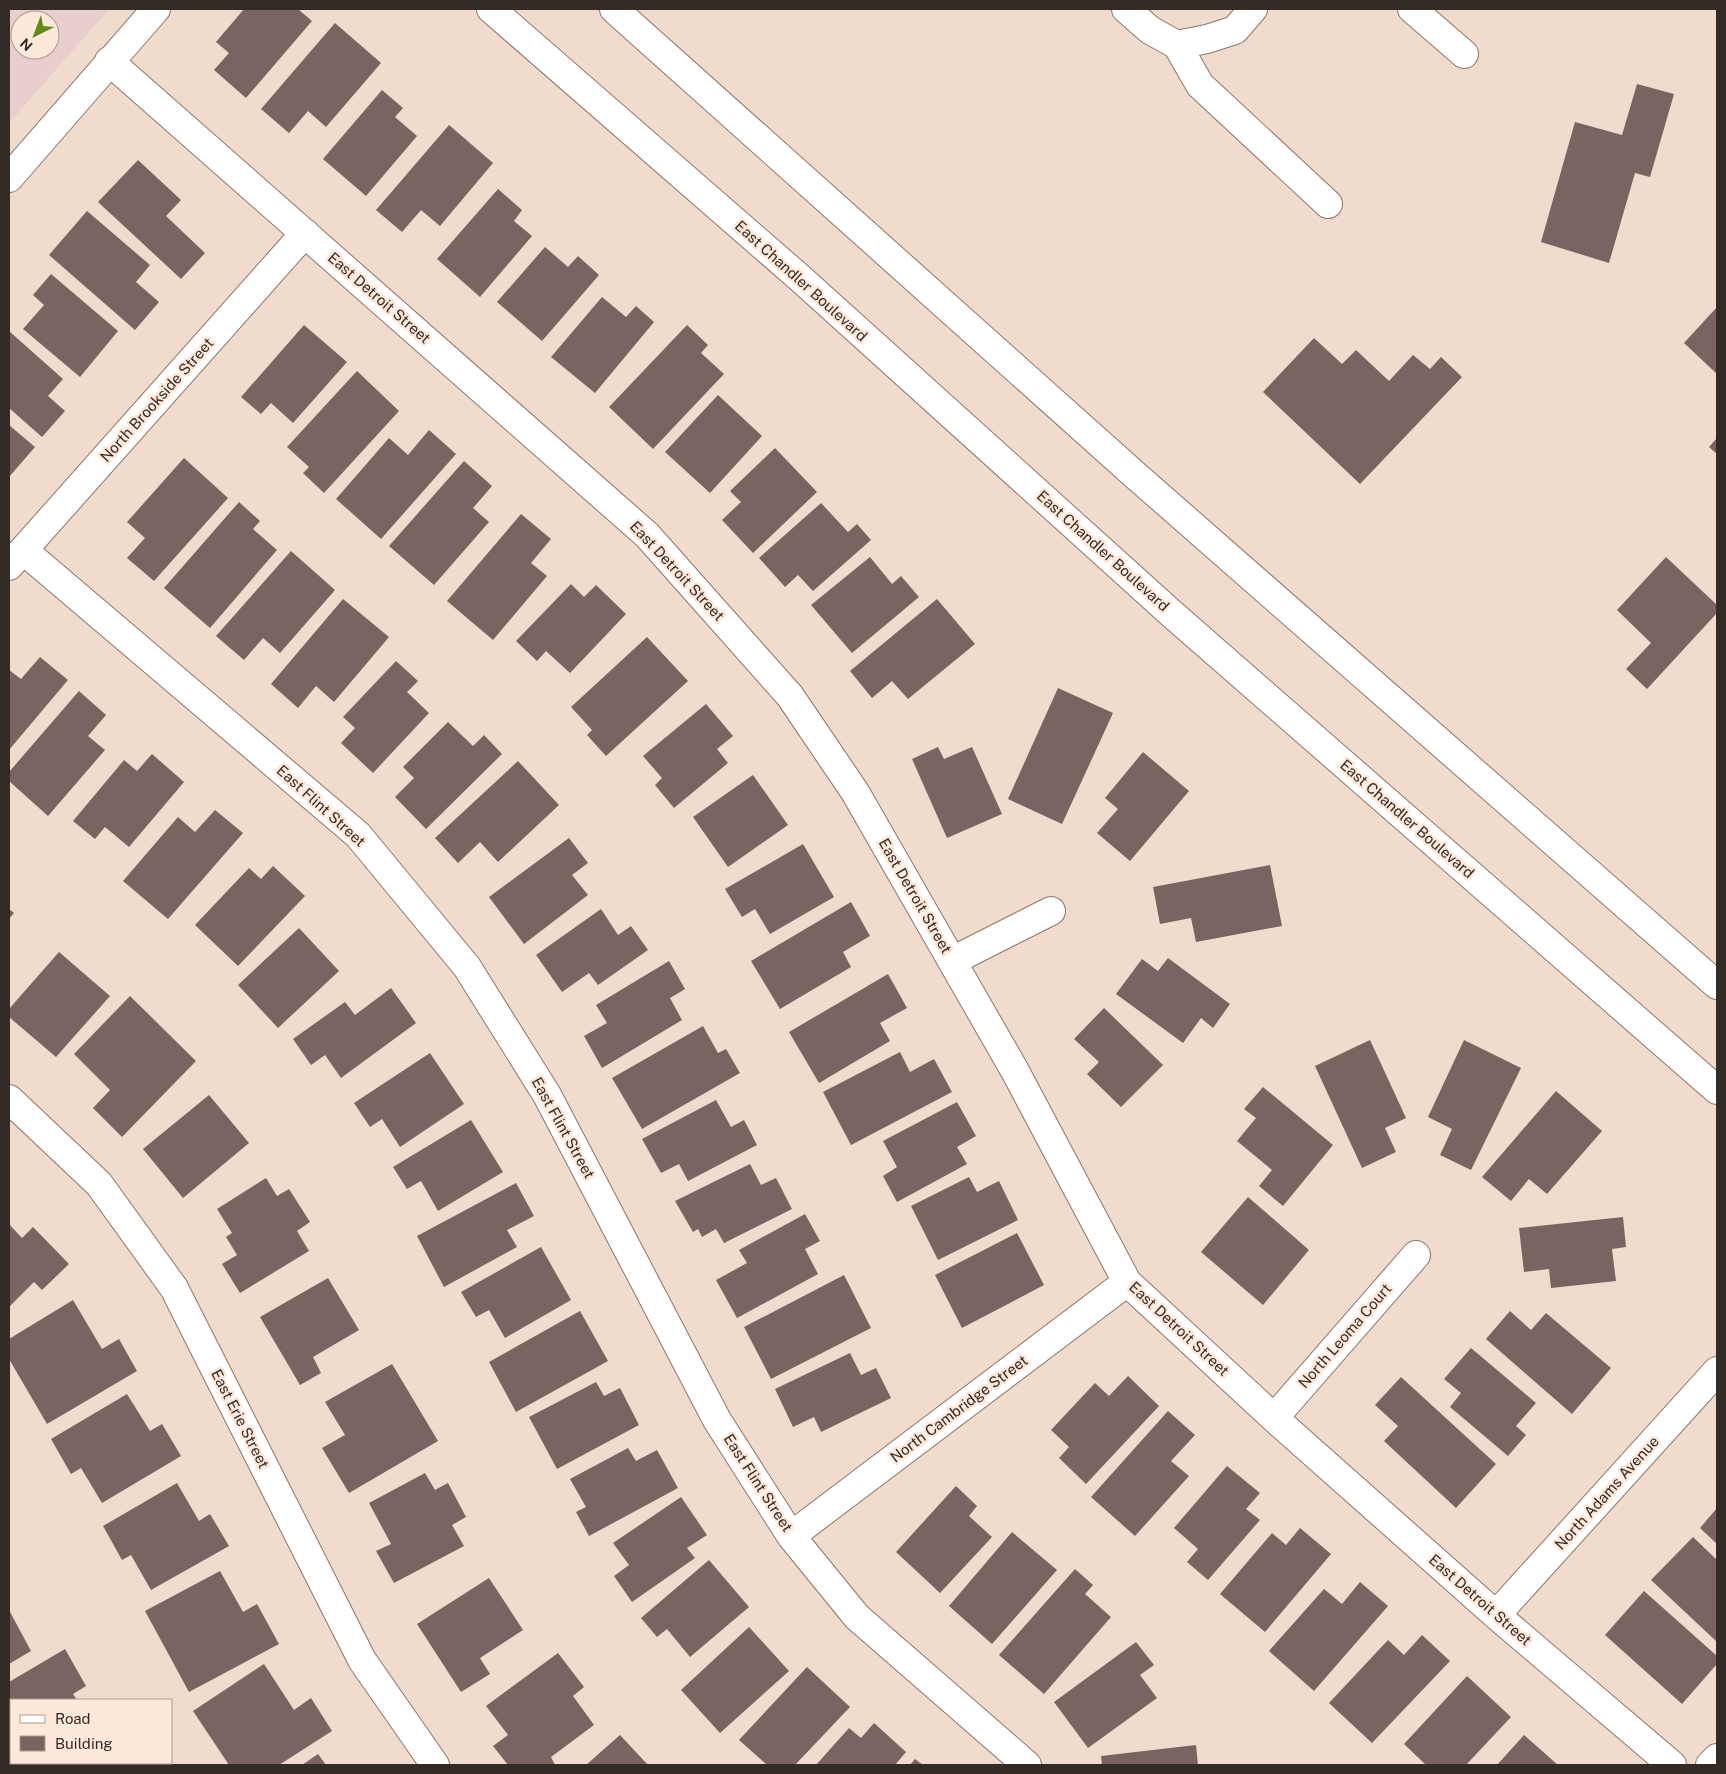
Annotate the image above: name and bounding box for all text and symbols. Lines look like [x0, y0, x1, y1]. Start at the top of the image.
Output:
north arrow [10, 10, 60, 60]
text: N [17, 35, 36, 54]
street label: East Chandler Boulevard [732, 217, 871, 344]
street label: East Detroit Street [325, 249, 434, 347]
street label: North Brookside Street [97, 334, 217, 465]
street label: East Chandler Boulevard [1034, 487, 1173, 614]
street label: East Detroit Street [627, 517, 728, 624]
street label: East Chandler Boulevard [1337, 756, 1478, 881]
street label: East Flint Street [274, 761, 369, 850]
street label: East Detroit Street [876, 835, 955, 956]
street label: East Flint Street [529, 1074, 598, 1181]
street label: East Detroit Street [1126, 1278, 1233, 1379]
street label: North Leoma Court [1295, 1280, 1395, 1391]
street label: North Cambridge Street [887, 1351, 1031, 1466]
street label: East Erie Street [208, 1366, 273, 1471]
street label: East Flint Street [720, 1431, 796, 1535]
street label: North Adams Avenue [1551, 1432, 1662, 1553]
street label: East Detroit Street [1426, 1551, 1535, 1649]
legend [10, 1699, 172, 1764]
text: Road [55, 1710, 91, 1727]
text: Building [55, 1735, 113, 1752]

